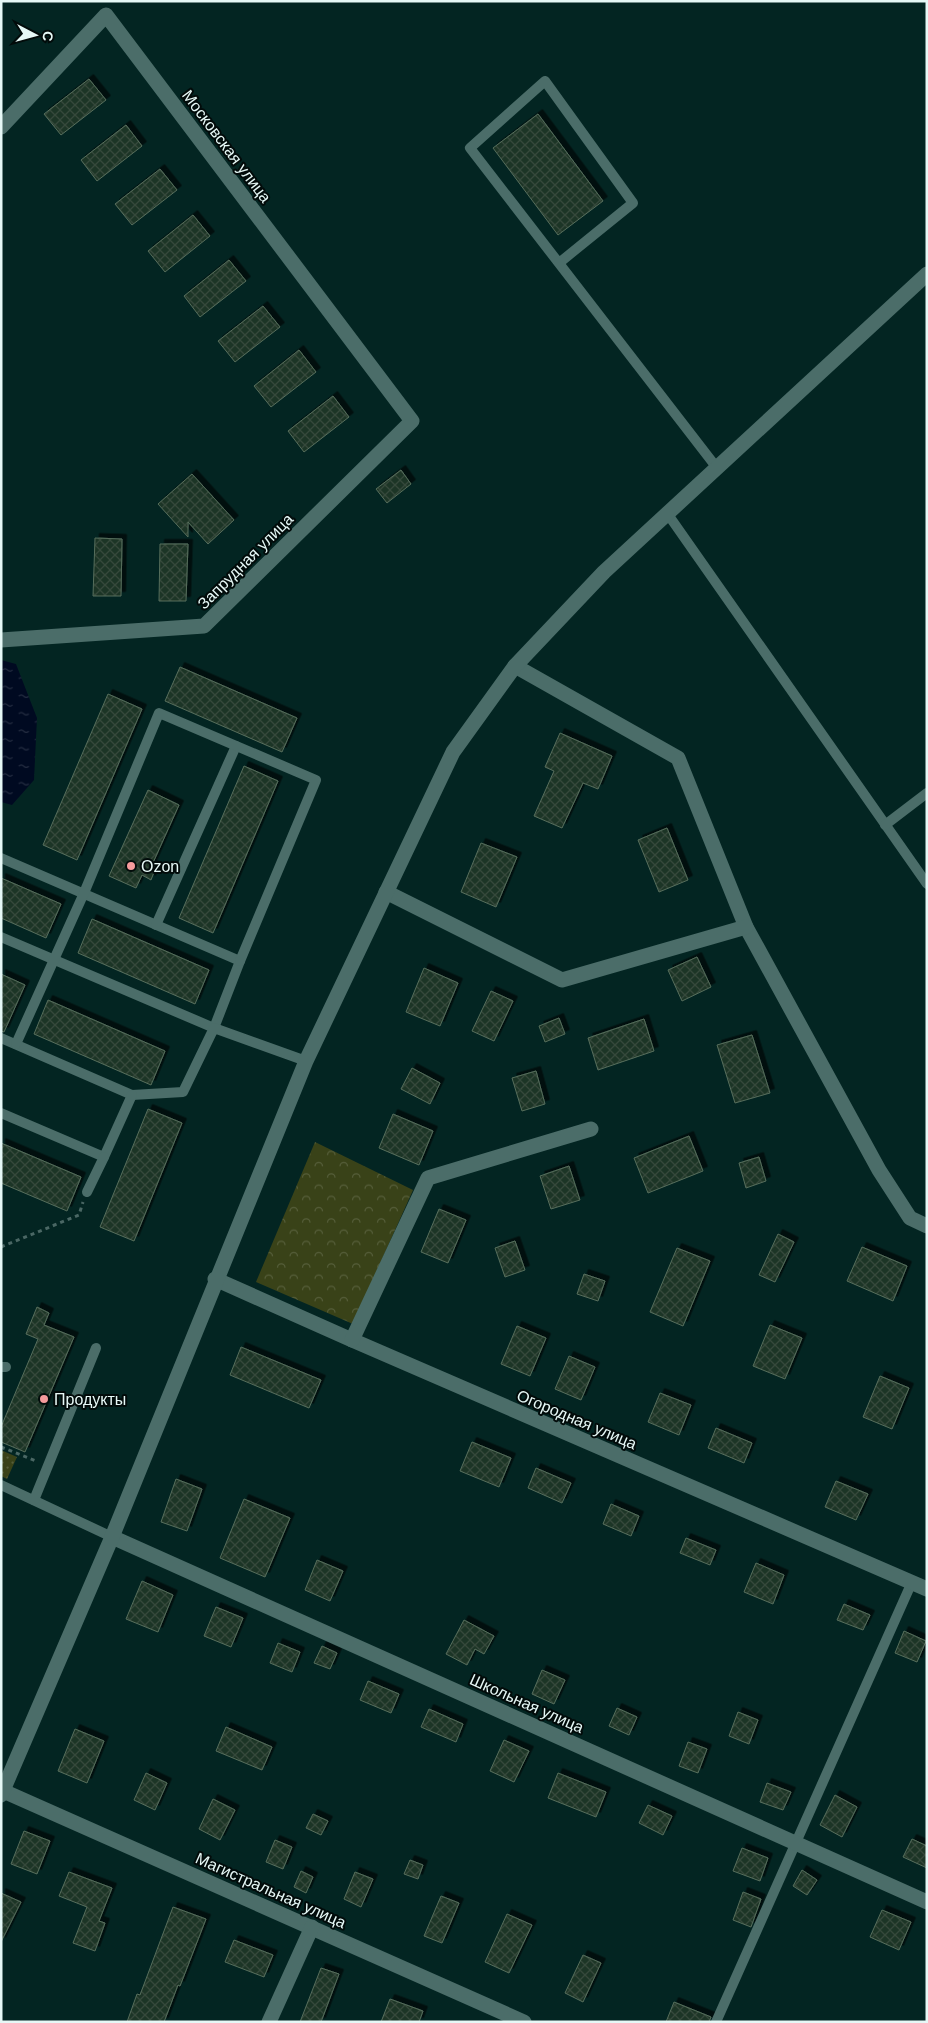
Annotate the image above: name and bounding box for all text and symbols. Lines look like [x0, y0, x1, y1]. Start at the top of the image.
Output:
north arrow [10, 10, 60, 60]
text: С [39, 30, 56, 42]
street label: Московская улица [179, 87, 274, 206]
street label: Запрудная улица [194, 510, 297, 612]
place label: Ozon [141, 858, 179, 875]
marker: Ozon [125, 860, 137, 872]
street label: Огородная улица [514, 1387, 639, 1452]
place label: Продукты [54, 1391, 126, 1408]
marker: Продукты [38, 1393, 50, 1405]
street label: Школьная улица [467, 1671, 586, 1736]
street label: Магистральная улица [193, 1850, 349, 1931]

